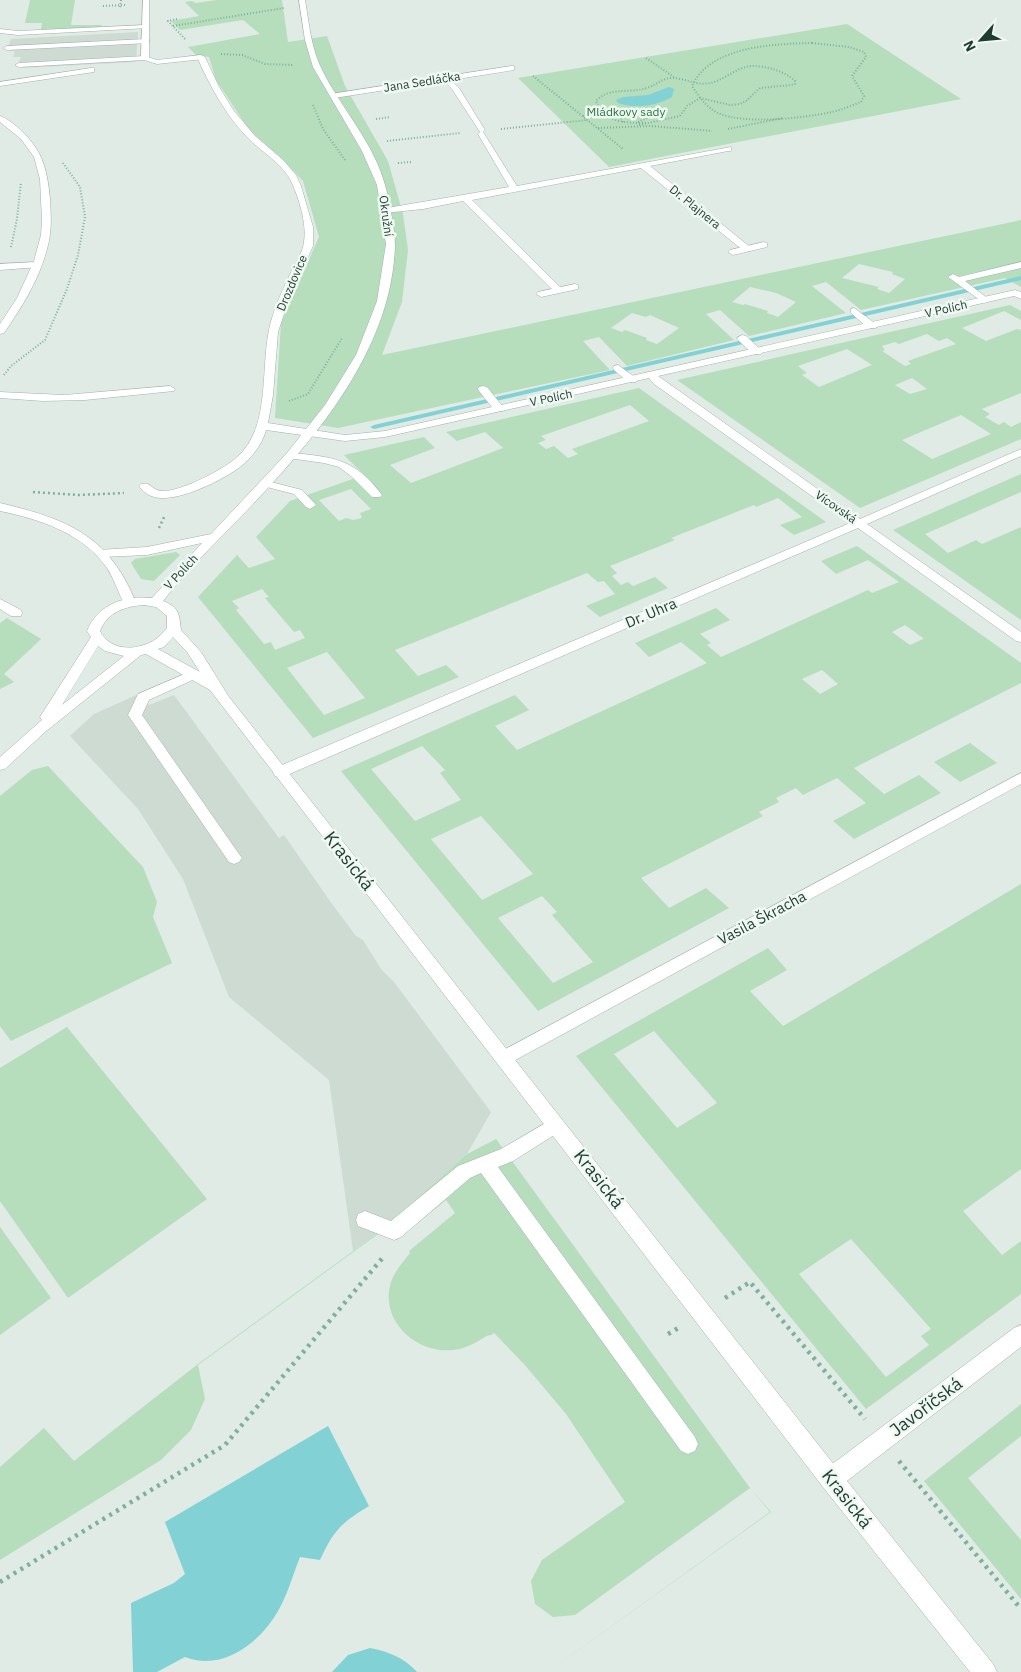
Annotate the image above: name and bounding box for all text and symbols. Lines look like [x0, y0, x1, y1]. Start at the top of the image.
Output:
north arrow [956, 15, 1006, 65]
text: N [959, 37, 980, 55]
street label: Jana Sedláčka [382, 68, 462, 95]
park label: Mládkovy sady [586, 104, 666, 119]
street label: Dr. Plajnera [667, 181, 724, 232]
street label: Okružní [376, 194, 397, 237]
street label: Drozdovice [273, 252, 310, 313]
street label: V Polích [923, 296, 969, 321]
street label: V Polích [528, 386, 573, 409]
street label: Vícovská [813, 487, 860, 527]
street label: V Polích [160, 551, 201, 593]
street label: Dr. Uhra [622, 593, 679, 632]
street label: Krasická [319, 827, 380, 895]
street label: Vasila Škracha [714, 886, 809, 949]
street label: Krasická [569, 1145, 630, 1213]
street label: Javoříčská [885, 1371, 967, 1441]
street label: Krasická [817, 1465, 878, 1533]

